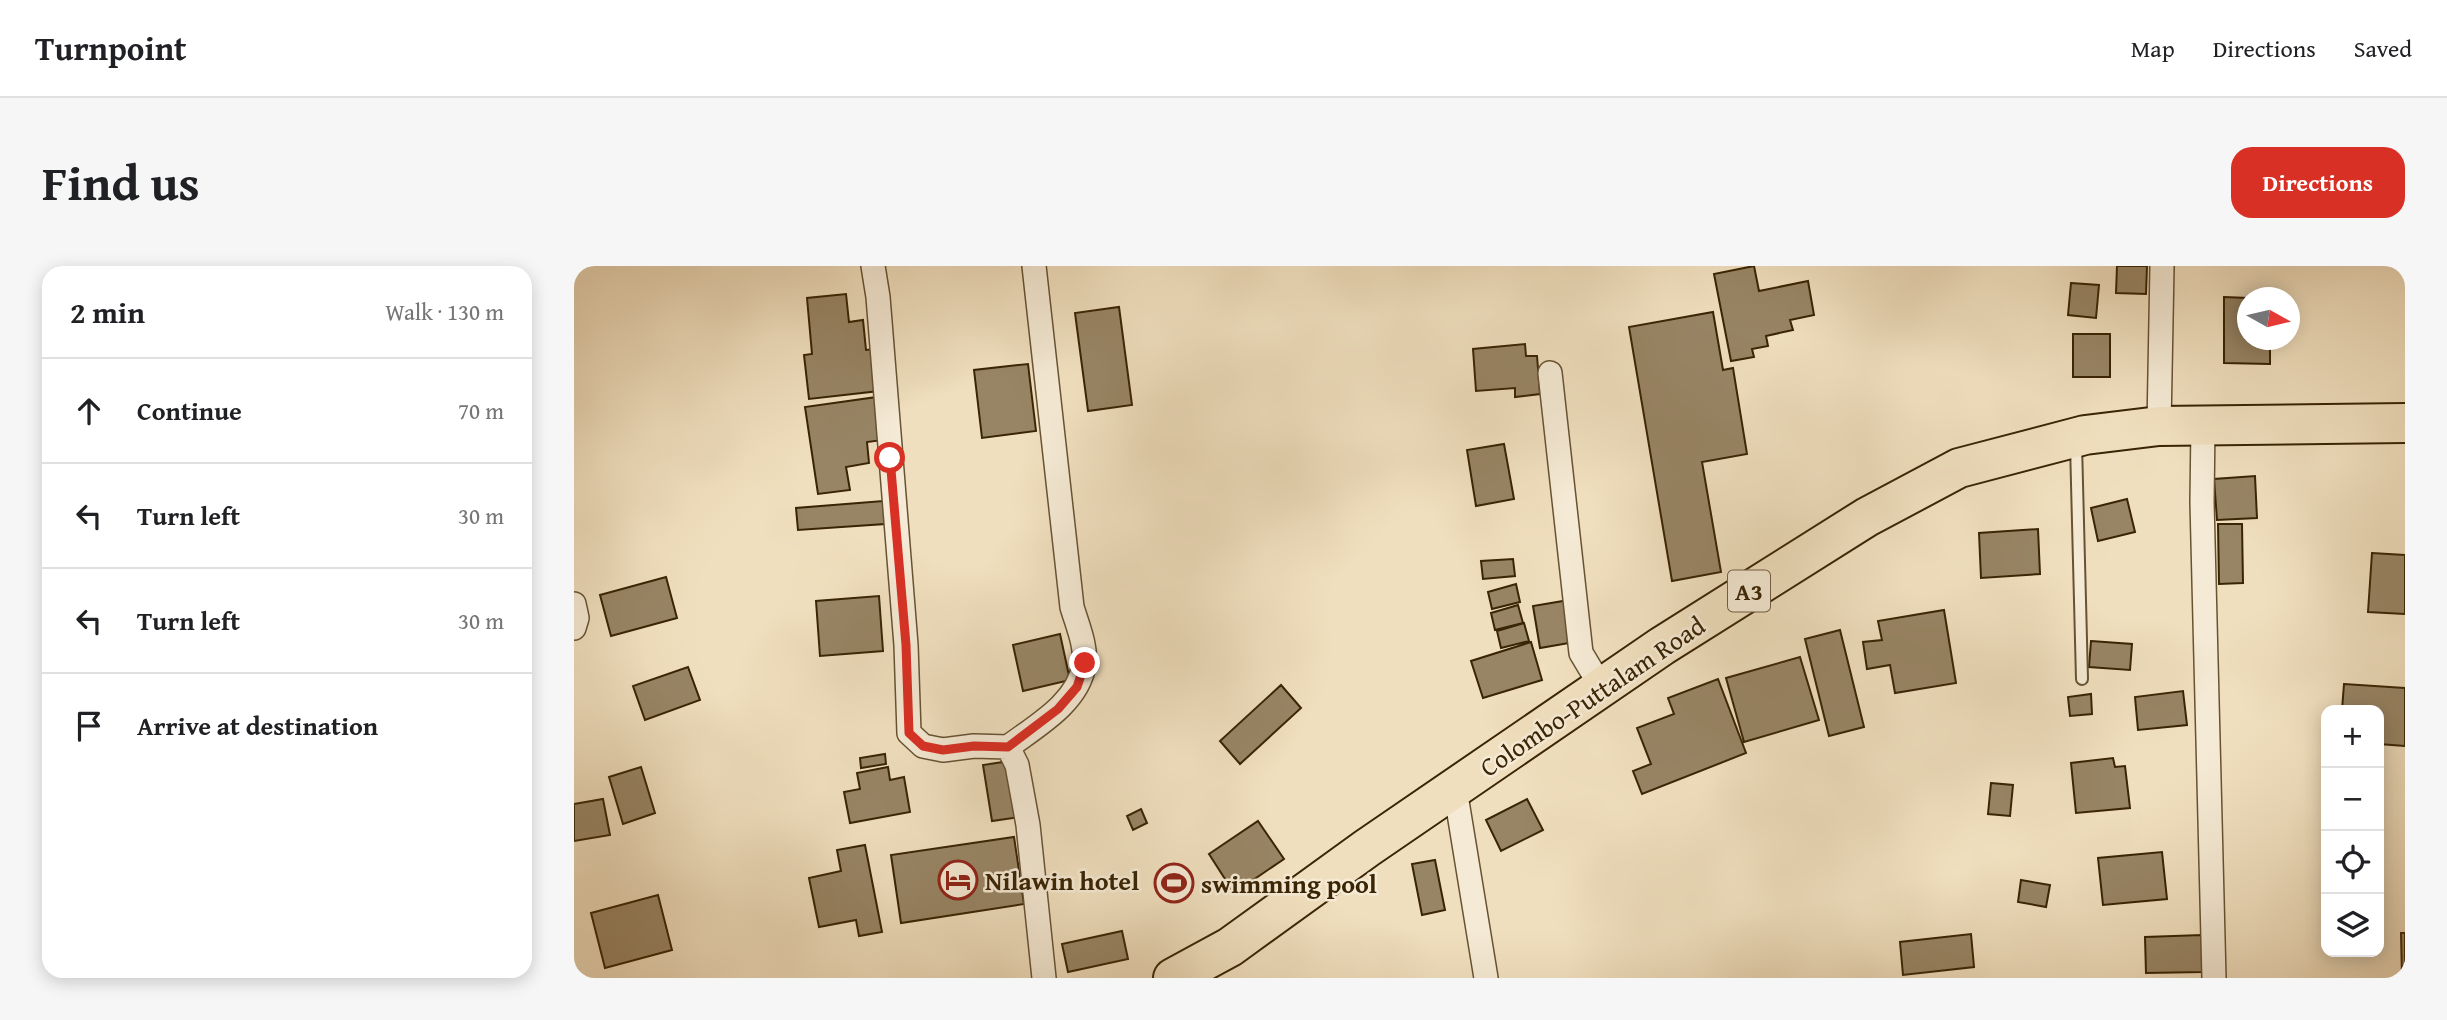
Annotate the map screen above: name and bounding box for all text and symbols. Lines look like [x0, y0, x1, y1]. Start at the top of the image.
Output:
text: Turnpoint [35, 24, 187, 72]
text: Map [2131, 31, 2175, 66]
text: Directions [2213, 31, 2316, 66]
text: Saved [2354, 31, 2412, 66]
text: Find us [42, 146, 200, 218]
button: Directions [2231, 147, 2405, 218]
north arrow [2237, 287, 2300, 350]
text: 2 min [70, 290, 145, 334]
text: Walk · 130 m [385, 295, 504, 328]
text: Continue [137, 391, 242, 430]
icon: ahead [70, 392, 108, 430]
text: 70 m [458, 394, 504, 427]
route start [874, 442, 905, 473]
text: Turn left [137, 496, 240, 535]
icon: left [70, 497, 108, 535]
text: 30 m [458, 499, 504, 532]
road number: A3 [1728, 570, 1770, 612]
text: Turn left [137, 601, 240, 640]
icon: left [70, 602, 108, 640]
text: 30 m [458, 604, 504, 637]
street label: Colombo-Puttalam Road [1471, 606, 1713, 786]
route end [1069, 647, 1100, 678]
map controls [2321, 705, 2384, 957]
button: + [2321, 705, 2384, 768]
text: Arrive at destination [137, 706, 378, 745]
icon: arrive [70, 707, 108, 745]
button: − [2321, 768, 2384, 831]
button: locate [2321, 831, 2384, 894]
hotel icon: Nilawin hotel [937, 859, 979, 901]
place label: Nilawin hotel [985, 861, 1139, 900]
sports icon: swimming pool [1153, 862, 1195, 904]
place label: swimming pool [1201, 864, 1377, 903]
button: layers [2321, 894, 2384, 957]

